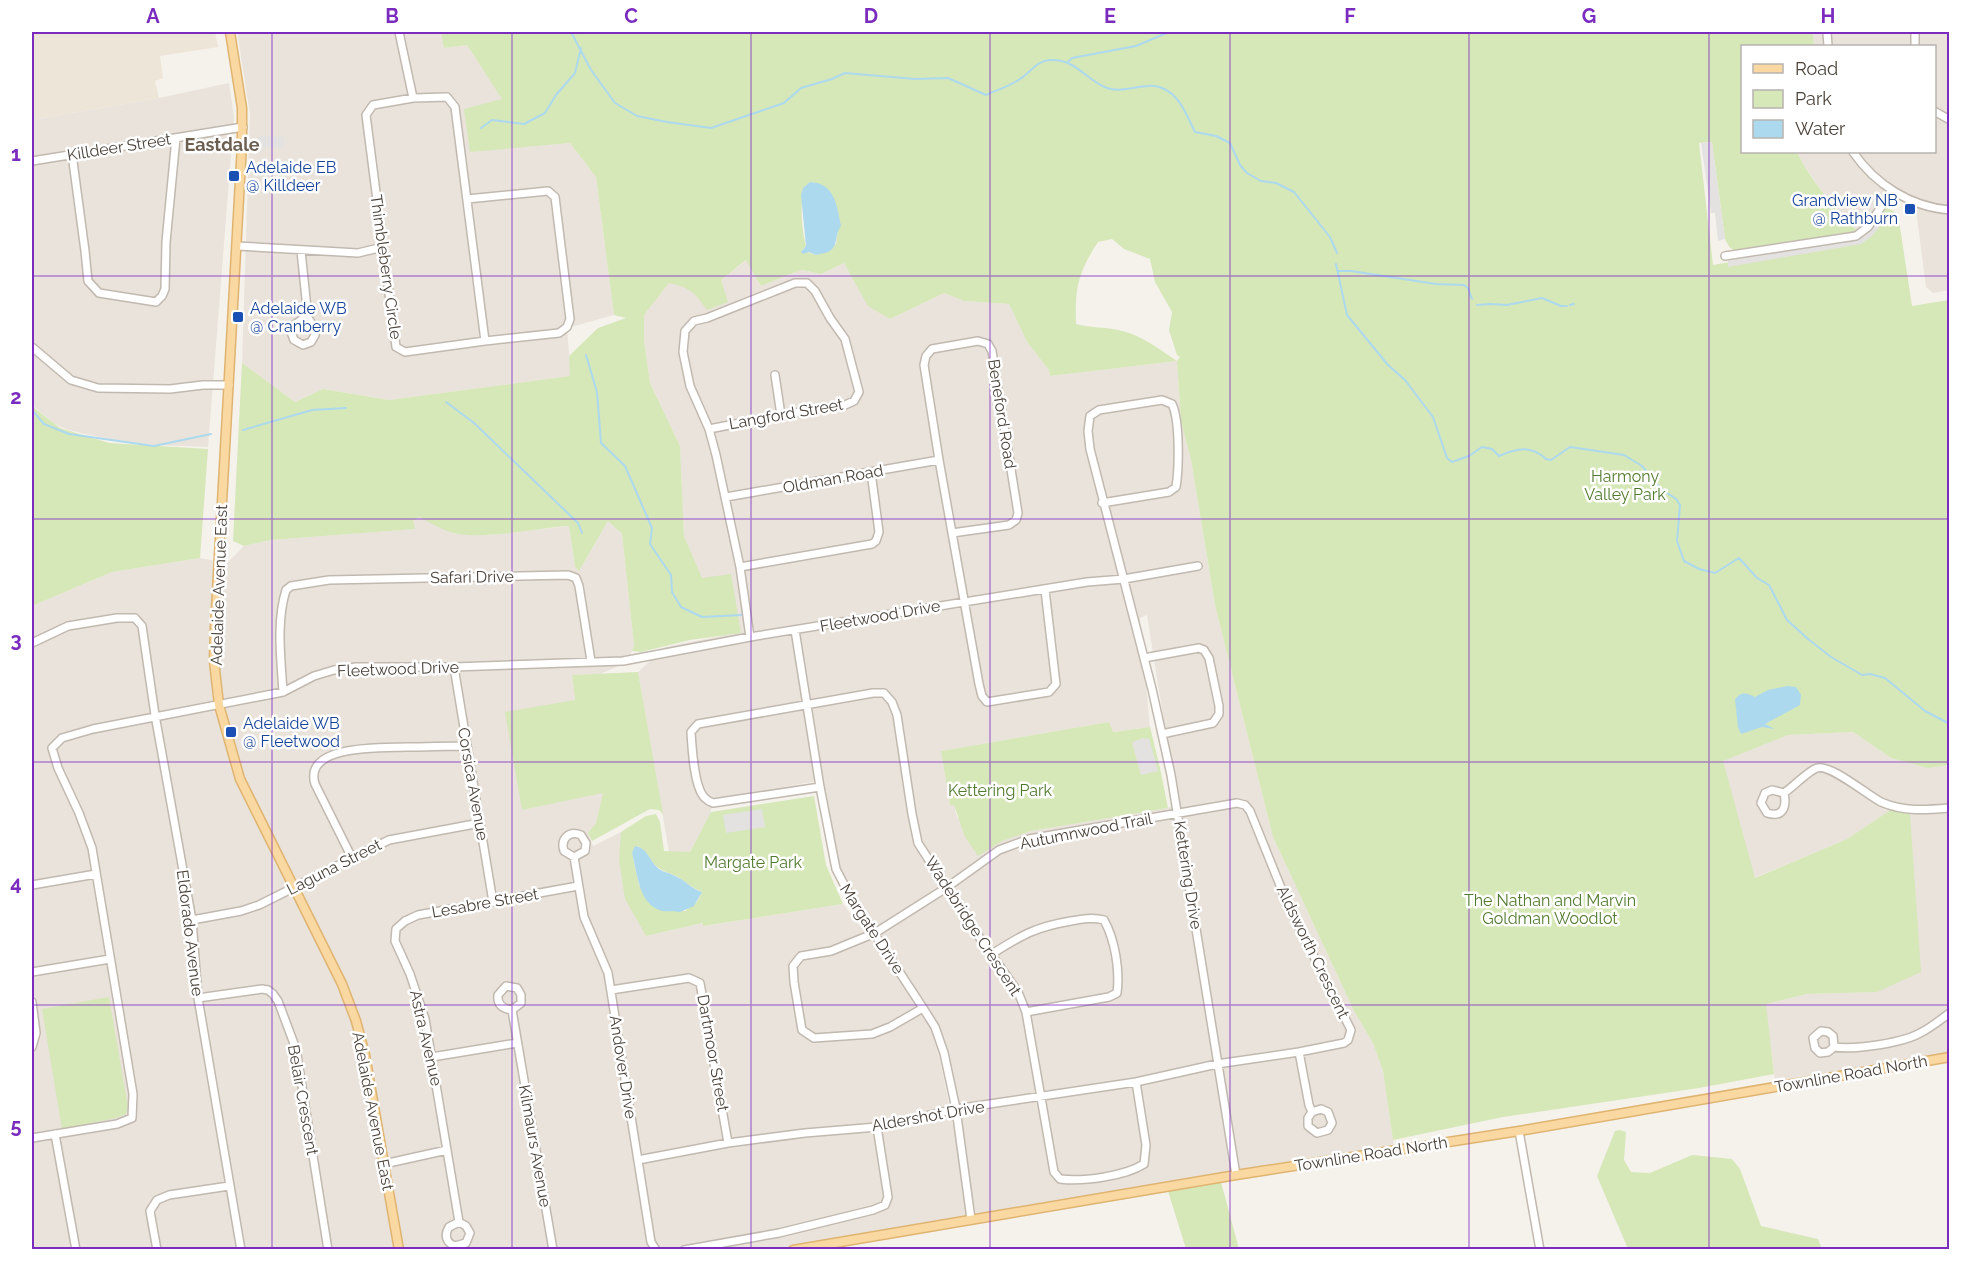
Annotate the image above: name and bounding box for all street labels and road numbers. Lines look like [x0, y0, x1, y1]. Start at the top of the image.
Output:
street label: Killdeer Street [66, 129, 173, 165]
street label: Thimbleberry Circle [366, 193, 406, 341]
street label: Beneford Road [984, 358, 1020, 470]
street label: Langford Street [727, 394, 845, 433]
street label: Oldman Road [781, 461, 885, 497]
street label: Adelaide Avenue East [207, 504, 231, 666]
street label: Safari Drive [430, 567, 514, 587]
street label: Fleetwood Drive [818, 596, 942, 636]
street label: Fleetwood Drive [337, 657, 459, 681]
street label: Corsica Avenue [454, 726, 492, 842]
street label: Autumnwood Trail [1018, 809, 1155, 853]
street label: Kettering Drive [1170, 819, 1206, 931]
street label: Laguna Street [283, 835, 385, 899]
street label: Wadebridge Crescent [921, 853, 1026, 1000]
street label: Eldorado Avenue [173, 869, 207, 997]
street label: Margate Drive [836, 880, 908, 978]
street label: Aldsworth Crescent [1273, 882, 1354, 1022]
street label: Lesabre Street [430, 884, 540, 922]
street label: Astra Avenue [406, 988, 446, 1088]
street label: Dartmoor Street [693, 993, 733, 1114]
street label: Andover Drive [605, 1014, 641, 1120]
street label: Adelaide Avenue East [348, 1030, 398, 1193]
street label: Belair Crescent [284, 1043, 322, 1157]
street label: Townline Road North [1773, 1051, 1929, 1097]
street label: Kilmaurs Avenue [515, 1083, 555, 1209]
street label: Aldershot Drive [870, 1097, 986, 1135]
street label: Townline Road North [1293, 1133, 1449, 1175]

